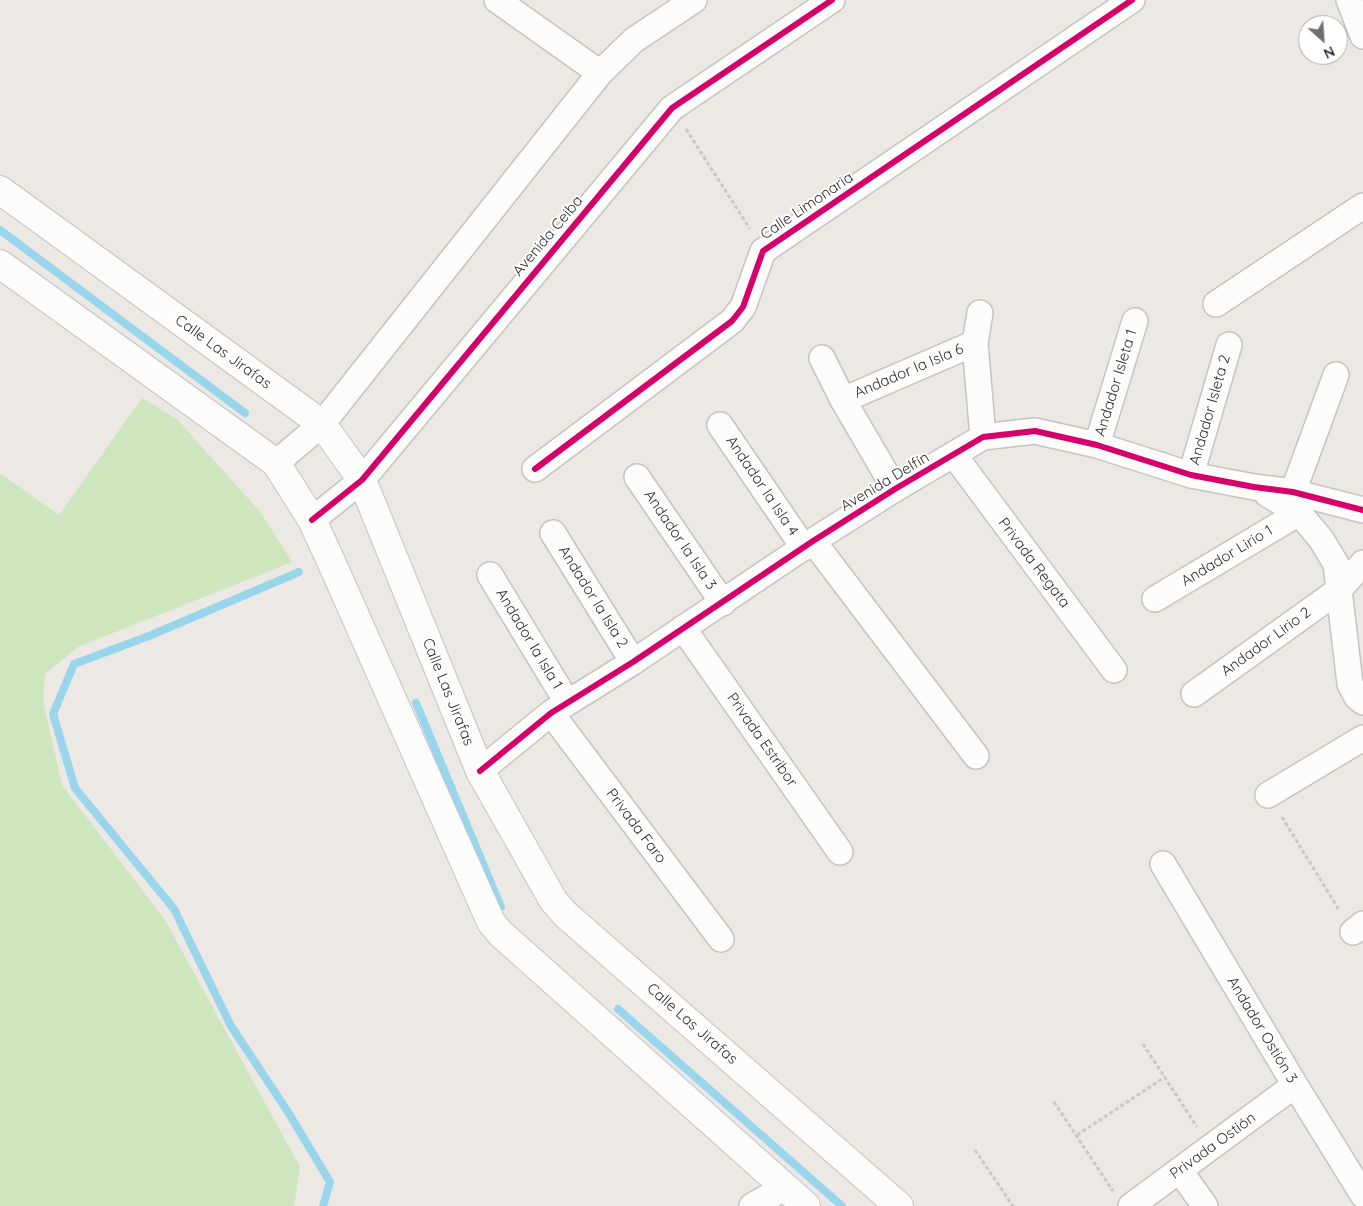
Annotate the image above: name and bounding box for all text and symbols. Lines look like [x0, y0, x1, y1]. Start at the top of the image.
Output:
north arrow [1298, 15, 1348, 65]
text: N [1321, 42, 1338, 63]
street label: Calle Limonaria [757, 168, 857, 244]
street label: Avenida Ceiba [509, 192, 587, 280]
street label: Calle Las Jirafas [171, 311, 275, 393]
street label: Andador Isleta 1 [1091, 327, 1141, 439]
street label: Andador la Isla 6 [852, 340, 966, 402]
street label: Andador Isleta 2 [1186, 353, 1234, 467]
street label: Andador la Isla 4 [722, 433, 802, 539]
street label: Avenida Delfín [838, 449, 932, 515]
street label: Andador la Isla 3 [640, 487, 720, 593]
street label: Privada Regata [994, 514, 1074, 612]
street label: Andador Lirio 1 [1178, 522, 1276, 590]
street label: Andador la Isla 2 [554, 543, 632, 651]
street label: Andador la Isla 1 [492, 585, 566, 693]
street label: Andador Lirio 2 [1218, 604, 1314, 680]
street label: Calle Las Jirafas [418, 636, 478, 748]
street label: Privada Estribor [723, 689, 801, 791]
street label: Privada Faro [602, 785, 670, 867]
street label: Andador Ostión 3 [1223, 973, 1301, 1087]
street label: Calle Las Jirafas [643, 980, 741, 1068]
street label: Privada Ostión [1167, 1109, 1259, 1183]

